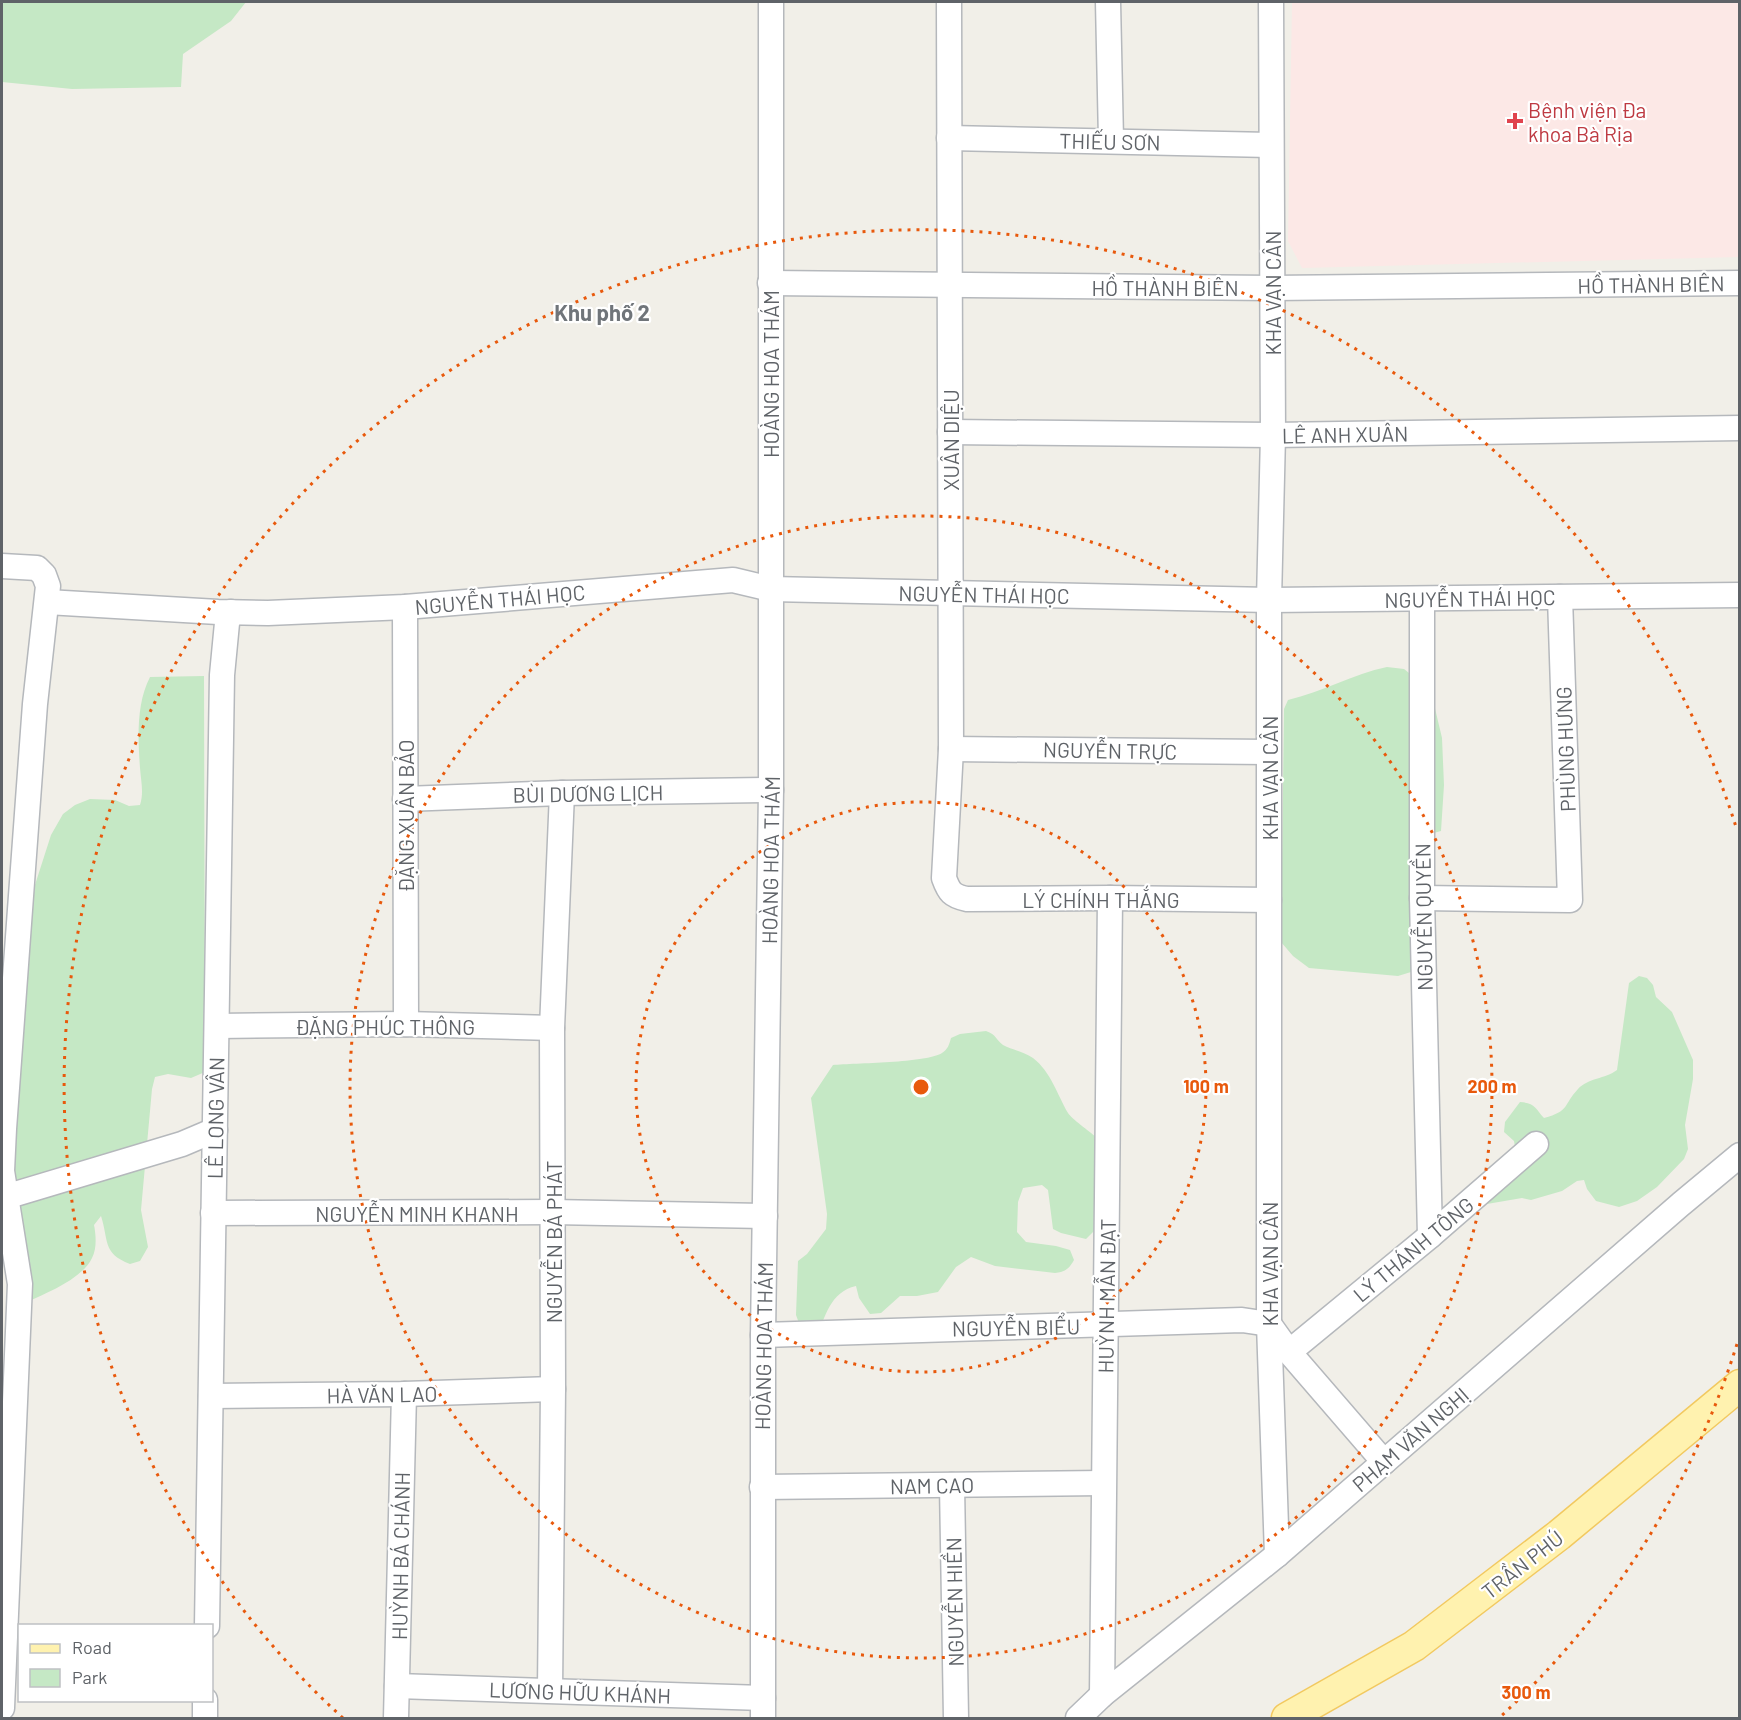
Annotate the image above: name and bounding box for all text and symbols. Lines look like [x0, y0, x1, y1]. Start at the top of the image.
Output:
place label: Bệnh viện Đa khoa Bà Rịa [1528, 97, 1646, 146]
marker: Bệnh viện Đa khoa Bà Rịa [1506, 112, 1524, 130]
street label: THIẾU SƠN [1059, 128, 1161, 154]
street label: KHA VẠN CÂN [1260, 231, 1285, 355]
street label: HỒ THÀNH BIÊN [1577, 269, 1725, 298]
street label: HỒ THÀNH BIÊN [1091, 274, 1239, 300]
street label: HOÀNG HOA THÁM [758, 290, 783, 458]
district label: Khu phố 2 [554, 299, 650, 325]
street label: XUÂN DIỆU [938, 389, 963, 491]
street label: LÊ ANH XUÂN [1282, 420, 1408, 448]
street label: NGUYỄN THÁI HỌC [414, 578, 586, 619]
street label: NGUYỄN THÁI HỌC [898, 579, 1070, 608]
street label: NGUYỄN THÁI HỌC [1384, 583, 1556, 612]
street label: PHÙNG HƯNG [1550, 686, 1580, 812]
street label: KHA VẠN CÂN [1257, 716, 1282, 840]
street label: NGUYỄN TRỰC [1043, 735, 1177, 764]
street label: ĐẶNG XUÂN BẢO [393, 739, 418, 893]
street label: HOÀNG HOA THÁM [756, 776, 784, 944]
street label: BÙI DƯƠNG LỊCH [512, 779, 664, 807]
street label: NGUYỄN QUYỀN [1408, 843, 1437, 991]
street label: LÝ CHÍNH THẮNG [1022, 885, 1180, 912]
street label: ĐẶNG PHÚC THÔNG [295, 1014, 475, 1039]
street label: LÊ LONG VÂN [201, 1057, 229, 1179]
text: 100 m [1183, 1075, 1229, 1097]
text: 200 m [1467, 1075, 1517, 1097]
centre of rings [911, 1077, 931, 1097]
street label: NGUYỄN BÁ PHÁT [540, 1161, 566, 1323]
street label: LÝ THÁNH TÔNG [1348, 1191, 1478, 1307]
street label: NGUYỄN MINH KHANH [315, 1200, 519, 1226]
street label: KHA VẠN CÂN [1257, 1202, 1282, 1326]
street label: HUỲNH MẪN ĐẠT [1091, 1218, 1120, 1374]
street label: HOÀNG HOA THÁM [749, 1262, 777, 1430]
street label: NGUYỄN BIỂU [952, 1311, 1080, 1341]
street label: HÀ VĂN LAO [326, 1381, 438, 1407]
street label: PHẠM VĂN NGHỊ [1347, 1382, 1473, 1496]
street label: HUỲNH BÁ CHÁNH [386, 1472, 414, 1640]
street label: NAM CAO [890, 1472, 974, 1498]
street label: TRẦN PHÚ [1476, 1524, 1568, 1604]
street label: NGUYỄN HIỀN [939, 1537, 968, 1667]
legend [18, 1624, 213, 1702]
text: Road [72, 1636, 112, 1658]
text: Park [72, 1666, 107, 1688]
street label: LƯƠNG HỮU KHÁNH [489, 1676, 671, 1708]
text: 300 m [1502, 1681, 1550, 1703]

